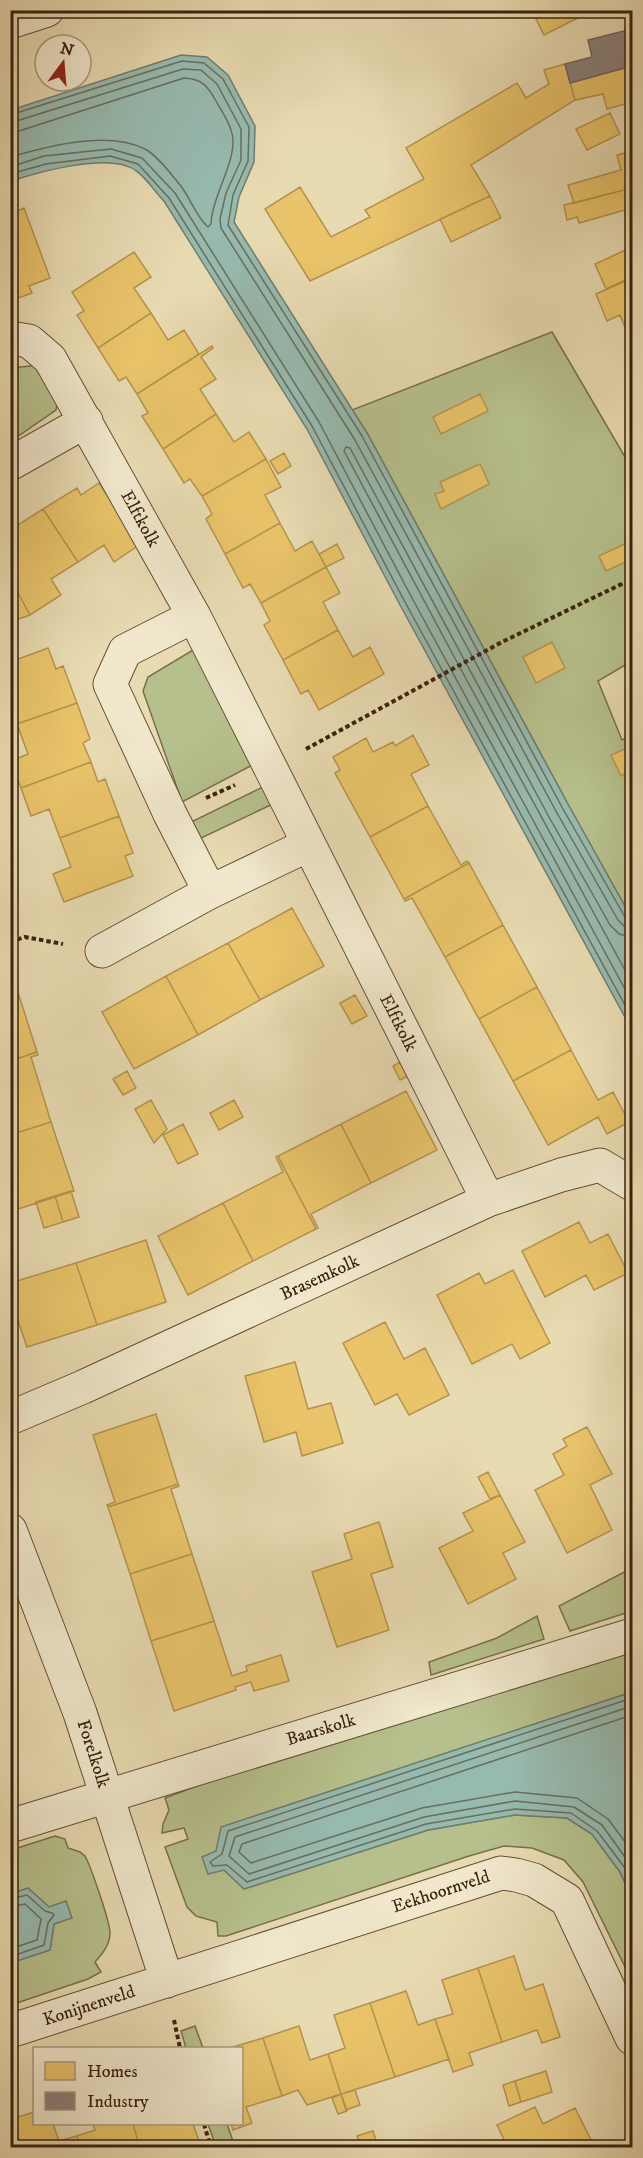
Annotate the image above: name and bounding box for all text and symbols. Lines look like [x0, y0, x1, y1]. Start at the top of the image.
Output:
north arrow [33, 33, 93, 93]
text: N [58, 38, 76, 61]
street label: Elftkolk [115, 487, 165, 551]
street label: Elftkolk [374, 991, 422, 1055]
street label: Brasemkolk [277, 1250, 363, 1306]
street label: Baarskolk [284, 1709, 358, 1751]
street label: Forelkolk [72, 1717, 114, 1791]
street label: Eekhoornveld [389, 1866, 493, 1918]
street label: Konijnenveld [40, 1981, 138, 2031]
legend [33, 2047, 243, 2125]
text: Homes [87, 2061, 138, 2083]
text: Industry [87, 2091, 149, 2113]

